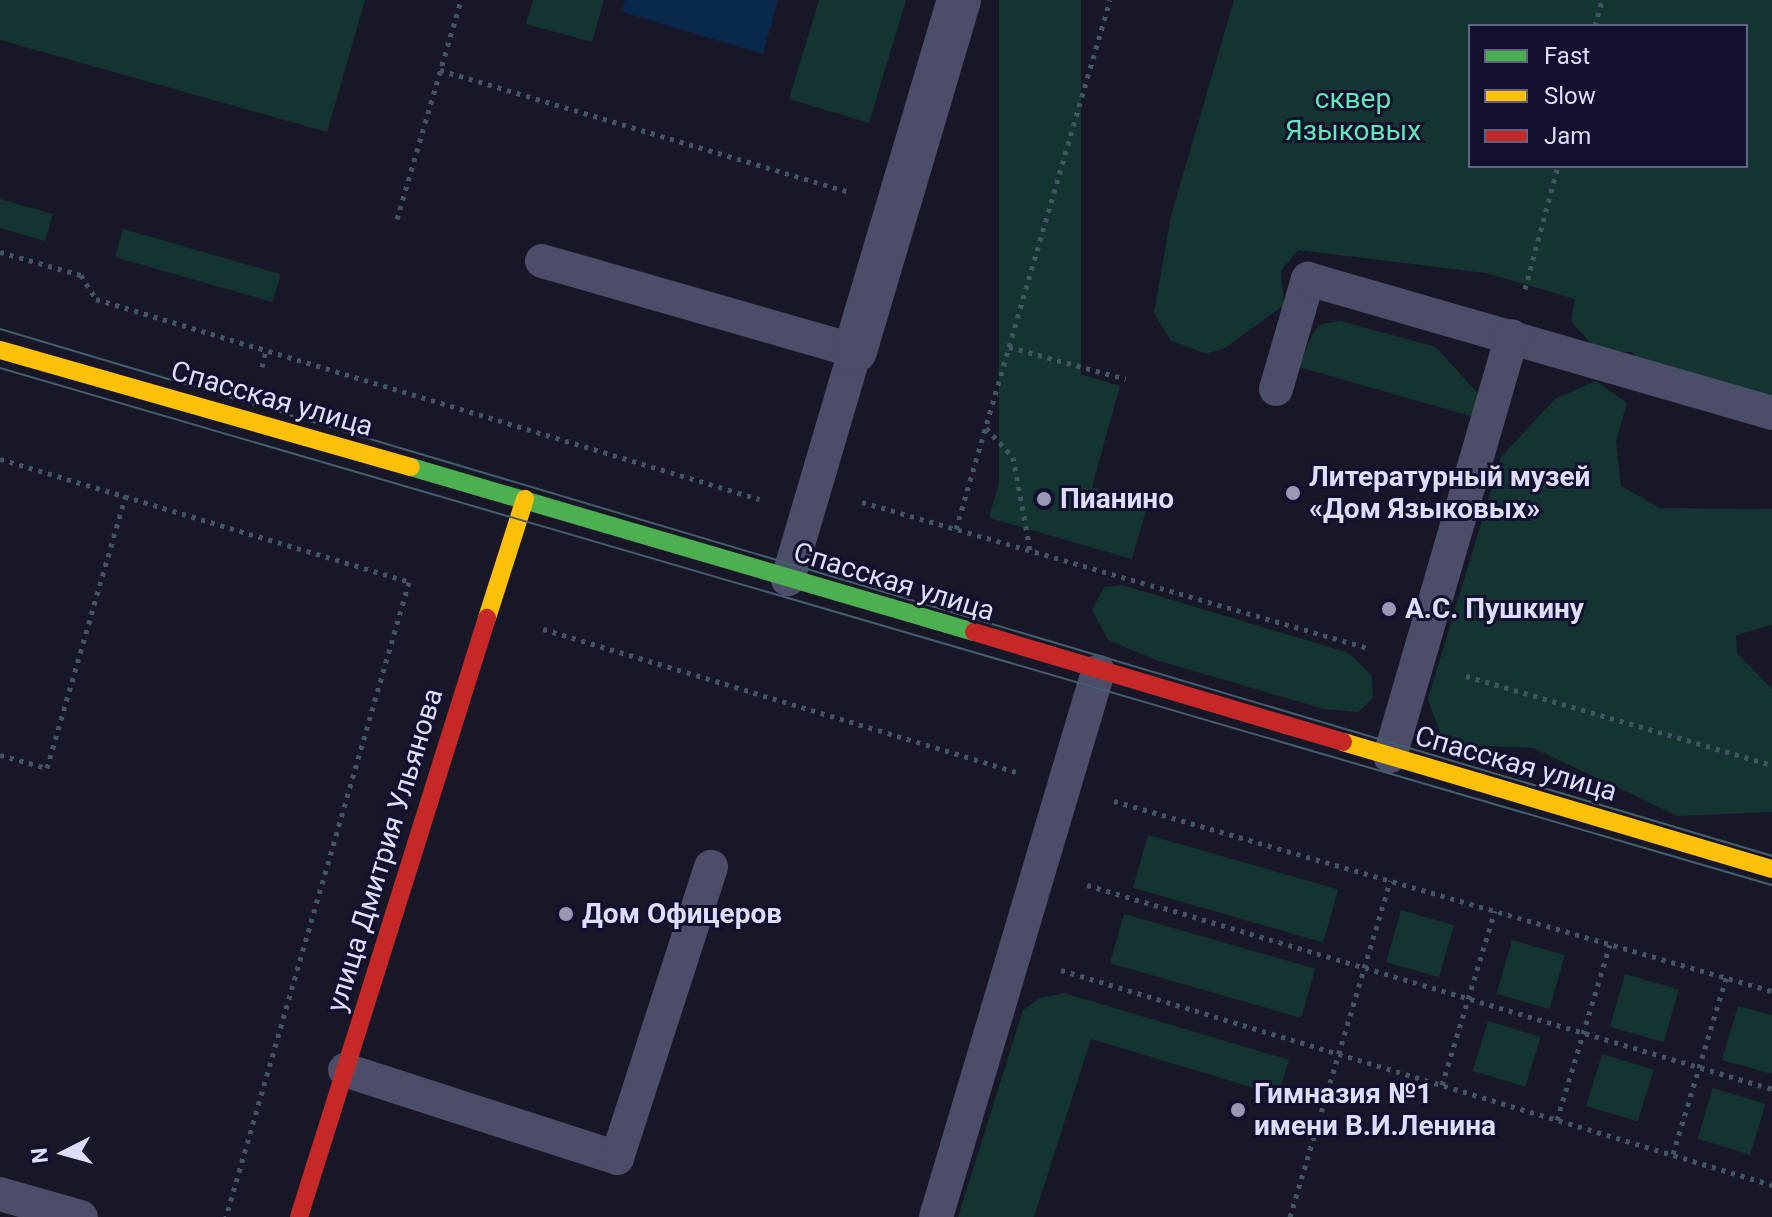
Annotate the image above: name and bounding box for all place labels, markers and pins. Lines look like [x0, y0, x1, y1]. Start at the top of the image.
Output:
place label: Литературный музей «Дом Языковых» [1309, 460, 1590, 526]
place label: Пианино [1060, 482, 1174, 516]
marker: Литературный музей «Дом Языковых» [1284, 484, 1302, 502]
marker: Пианино [1035, 490, 1053, 508]
place label: А.С. Пушкину [1405, 592, 1584, 626]
marker: А.С. Пушкину [1380, 600, 1398, 618]
place label: Дом Офицеров [582, 897, 782, 931]
marker: Дом Офицеров [557, 905, 575, 923]
place label: Гимназия №1 имени В.И.Ленина [1254, 1077, 1496, 1143]
marker: Гимназия №1 имени В.И.Ленина [1229, 1101, 1247, 1119]

